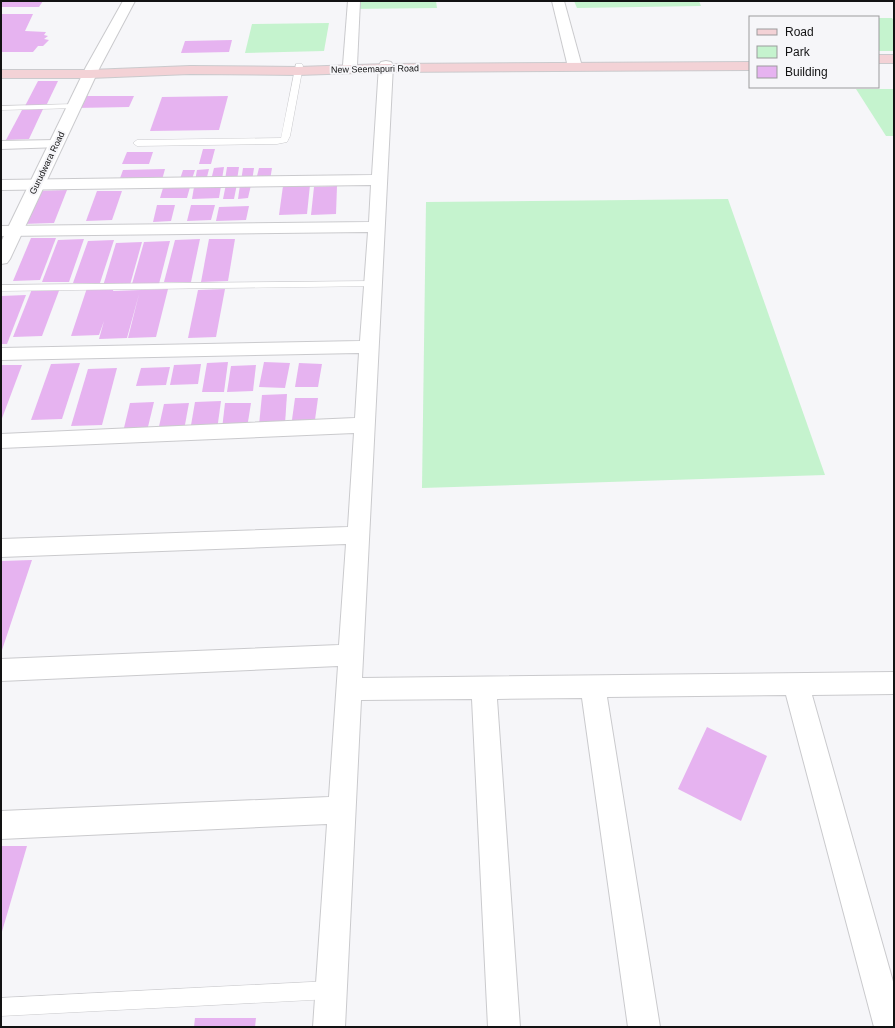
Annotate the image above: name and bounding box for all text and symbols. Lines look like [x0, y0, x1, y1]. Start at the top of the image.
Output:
legend [749, 16, 879, 88]
text: Road [785, 25, 814, 39]
text: Park [785, 45, 811, 59]
street label: New Seemapuri Road [331, 63, 419, 75]
text: Building [785, 65, 828, 79]
street label: Gurudwara Road [27, 130, 67, 196]

